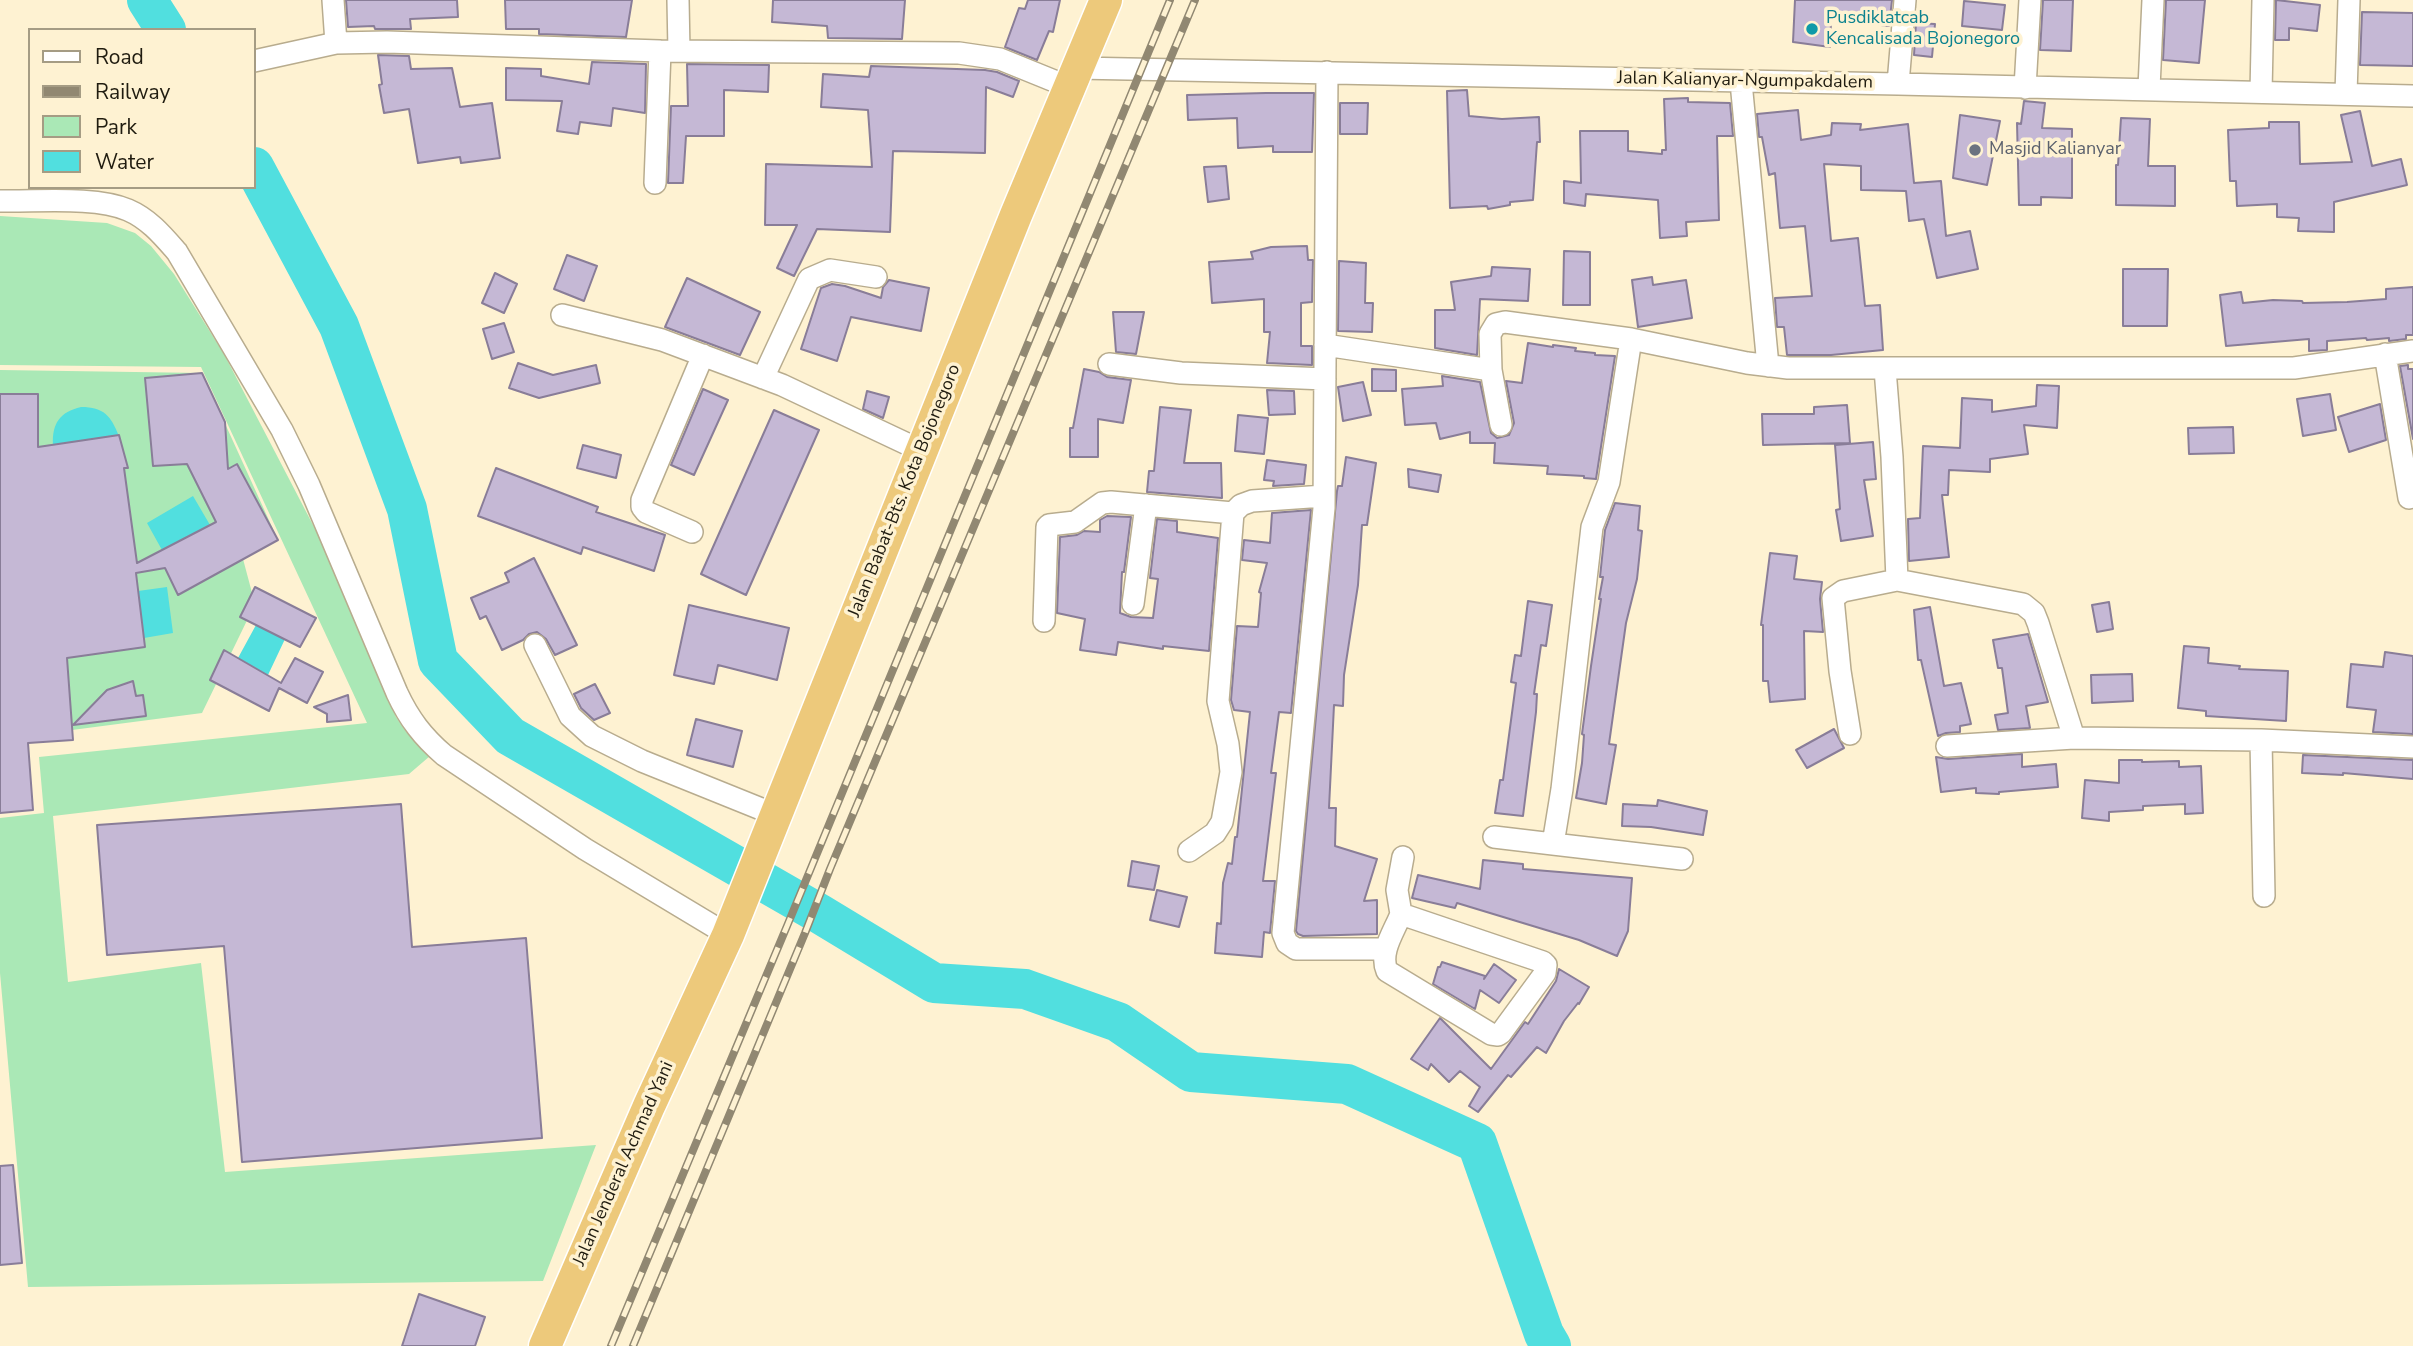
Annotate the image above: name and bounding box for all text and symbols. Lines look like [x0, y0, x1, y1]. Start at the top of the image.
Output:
place label: Pusdiklatcab Kencalisada Bojonegoro [1826, 8, 2020, 50]
marker: Pusdiklatcab Kencalisada Bojonegoro [1804, 21, 1820, 37]
legend [28, 28, 256, 189]
text: Road [95, 43, 144, 71]
street label: Jalan Kalianyar-Ngumpakdalem [1617, 68, 1873, 94]
text: Railway [95, 78, 170, 106]
text: Park [95, 113, 137, 141]
place label: Masjid Kalianyar [1989, 139, 2121, 161]
marker: Masjid Kalianyar [1967, 142, 1983, 158]
text: Water [95, 148, 154, 176]
street label: Jalan Babat-Bts. Kota Bojonegoro [844, 361, 966, 621]
street label: Jalan Jenderal Achmad Yani [569, 1058, 679, 1270]

